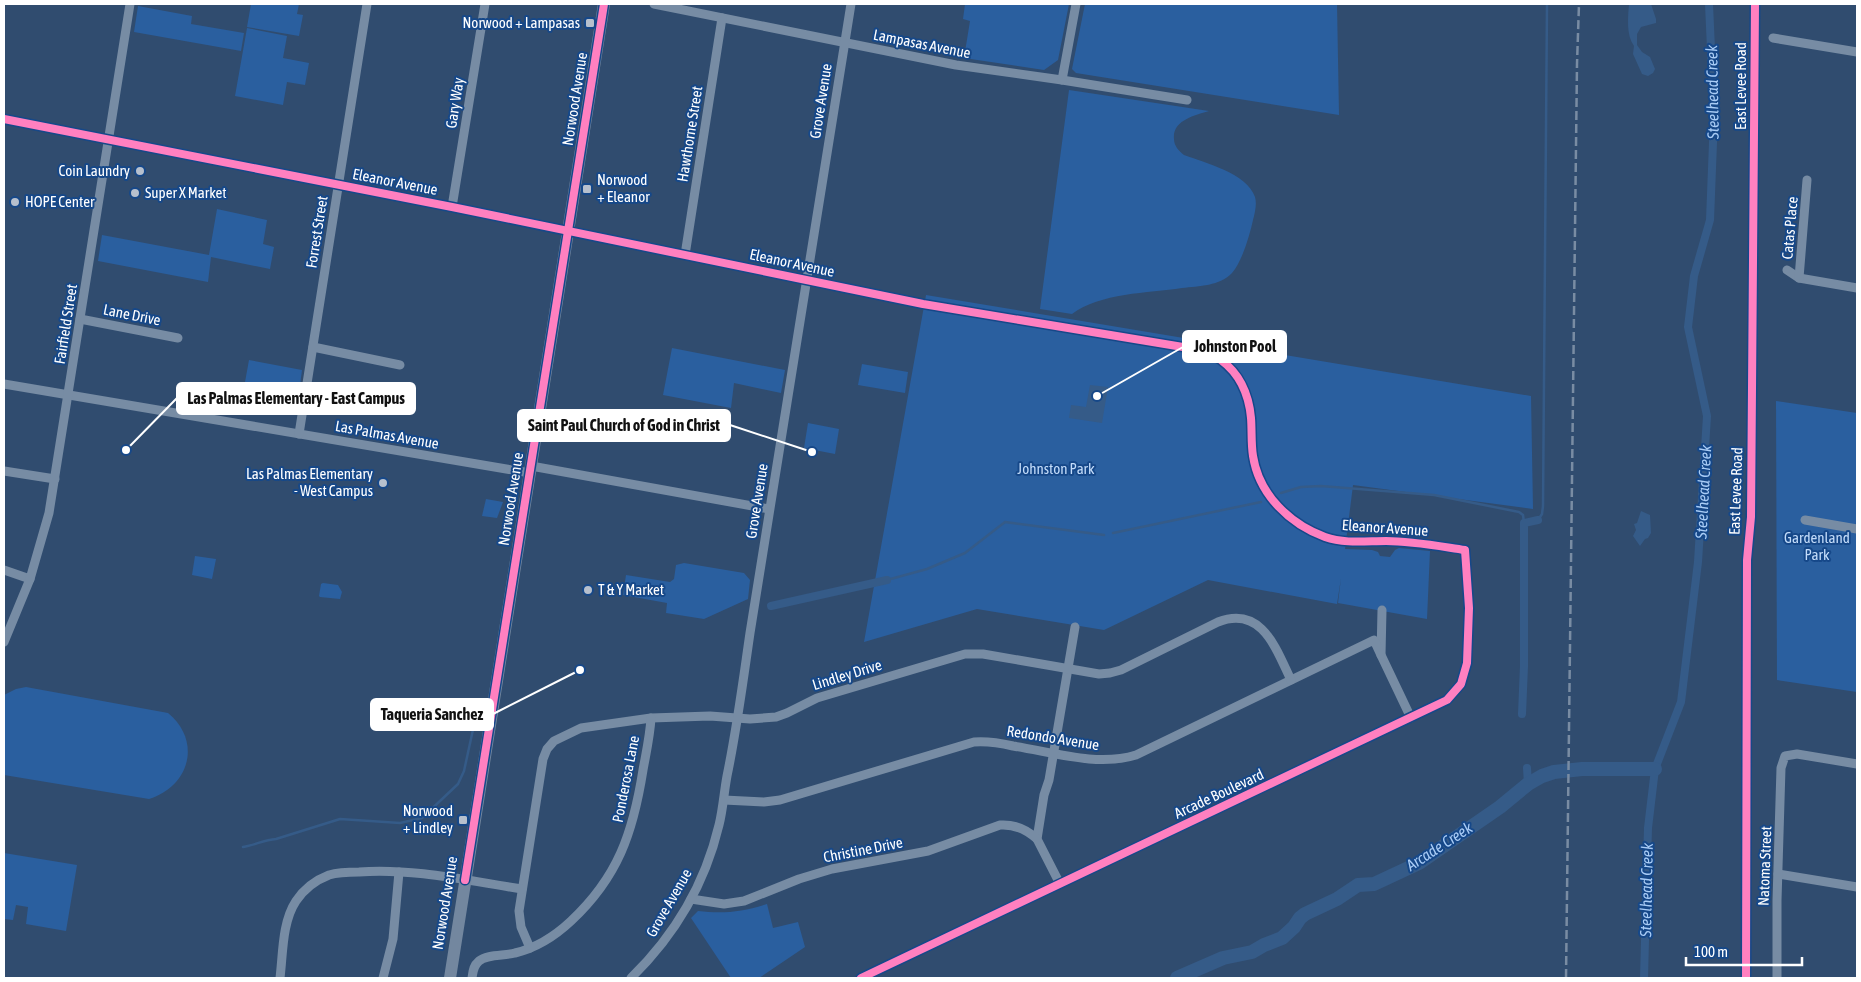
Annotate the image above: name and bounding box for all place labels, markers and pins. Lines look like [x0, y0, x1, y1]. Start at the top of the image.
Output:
place label: Norwood + Lampasas [463, 14, 580, 31]
marker: Norwood + Lampasas [584, 17, 596, 29]
place label: Coin Laundry [58, 162, 130, 179]
marker: Coin Laundry [134, 165, 146, 177]
place label: Norwood + Eleanor [597, 171, 650, 205]
marker: Norwood + Eleanor [581, 183, 593, 195]
place label: Super X Market [145, 184, 227, 201]
marker: Super X Market [129, 187, 141, 199]
place label: HOPE Center [25, 193, 95, 210]
marker: HOPE Center [9, 196, 21, 208]
callout: Johnston Pool [1183, 331, 1286, 362]
callout: Las Palmas Elementary - East Campus [177, 383, 415, 414]
callout: Saint Paul Church of God in Christ [518, 410, 730, 441]
place label: Las Palmas Elementary - West Campus [246, 465, 373, 499]
marker: Las Palmas Elementary - West Campus [377, 477, 389, 489]
place label: T & Y Market [598, 581, 664, 598]
marker: T & Y Market [582, 584, 594, 596]
callout: Taqueria Sanchez [371, 699, 493, 730]
place label: Norwood + Lindley [403, 802, 453, 836]
marker: Norwood + Lindley [457, 814, 469, 826]

